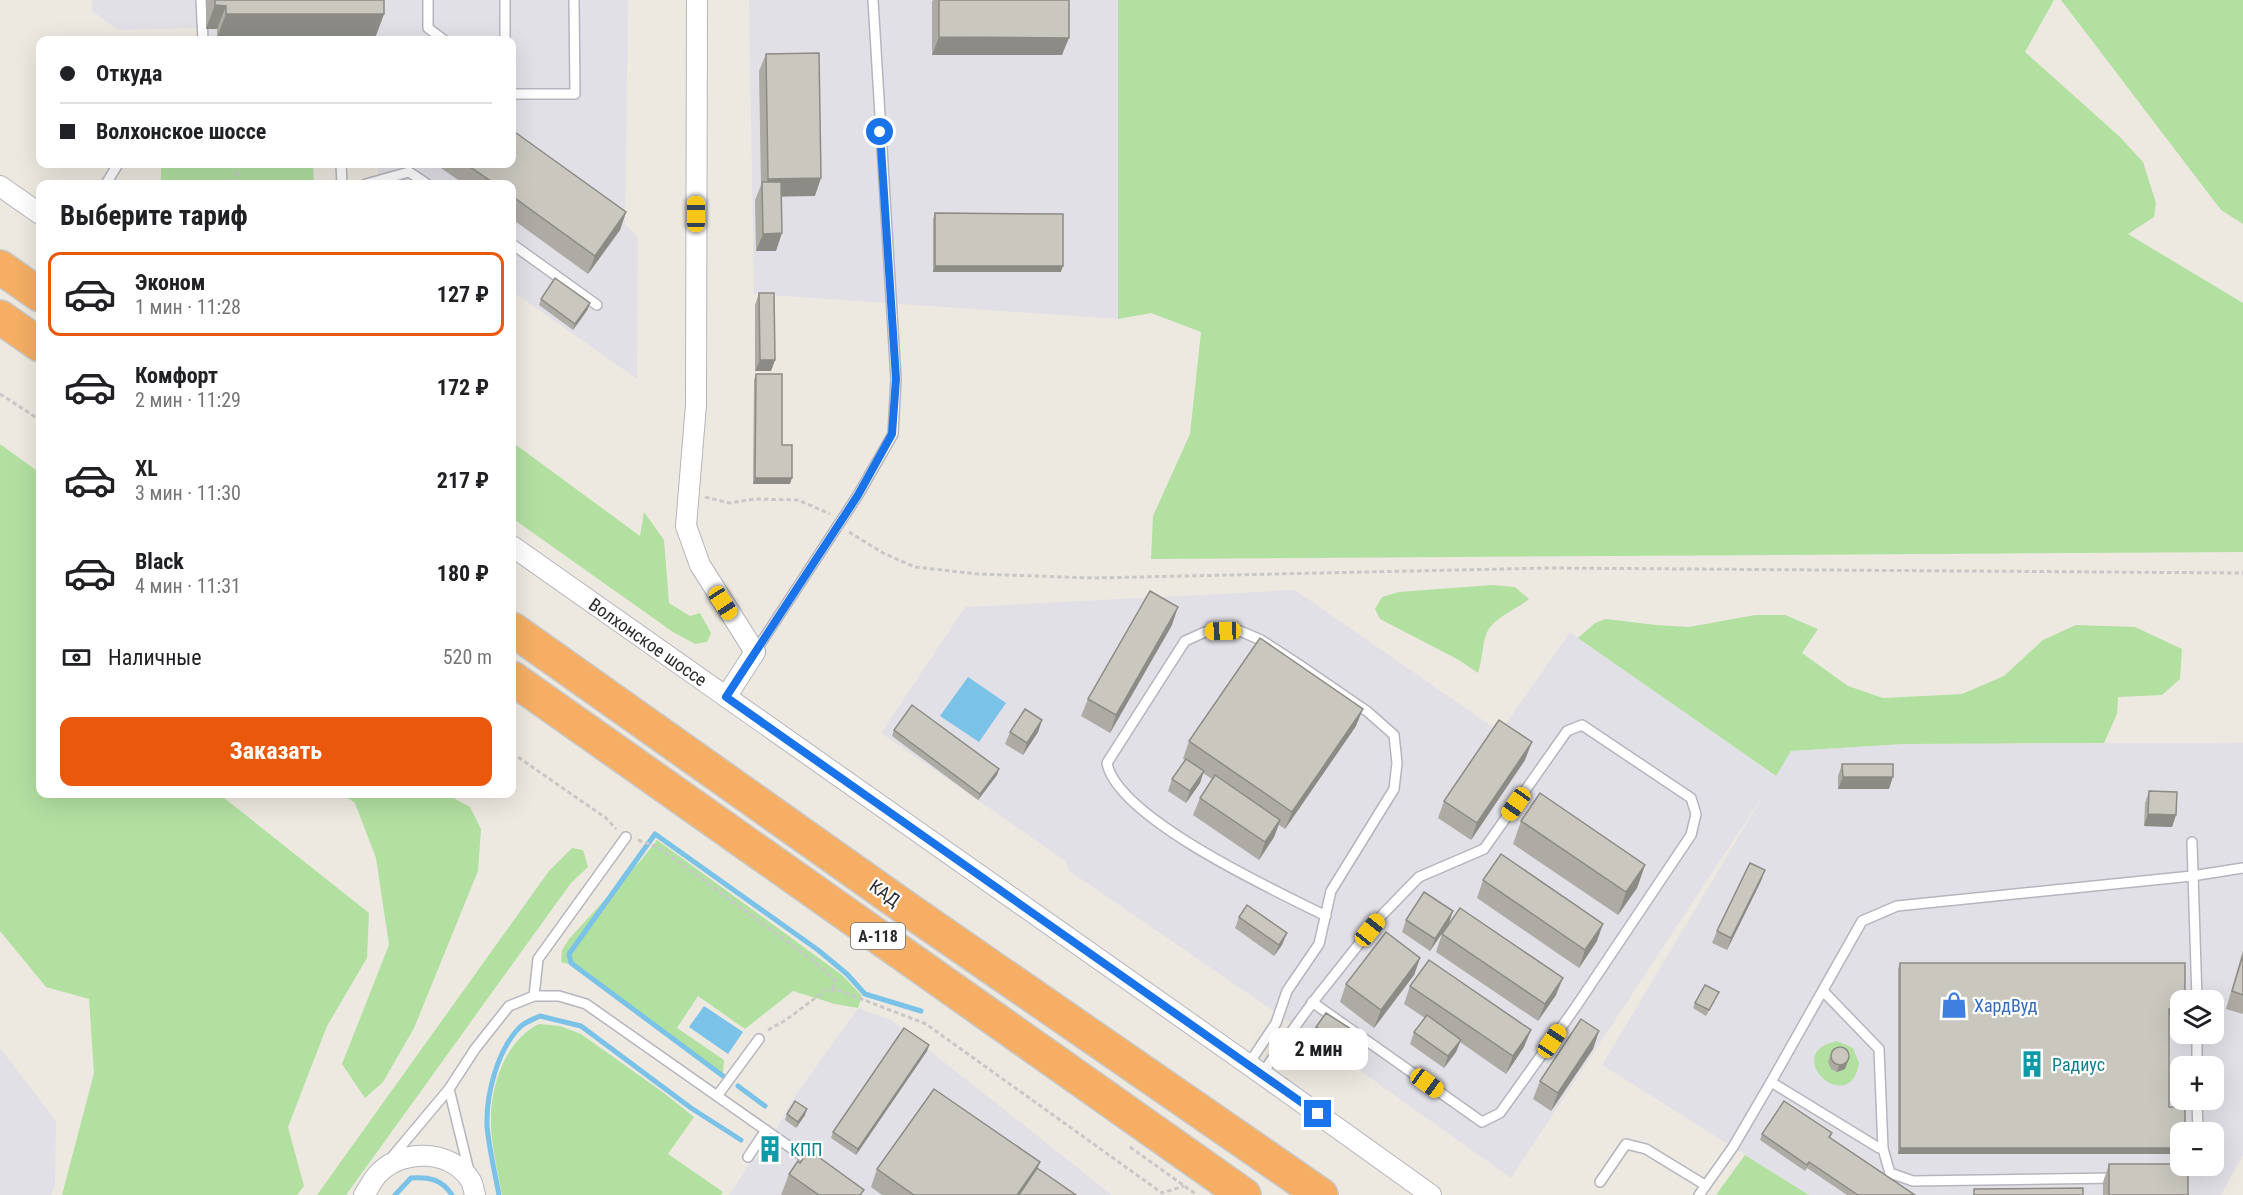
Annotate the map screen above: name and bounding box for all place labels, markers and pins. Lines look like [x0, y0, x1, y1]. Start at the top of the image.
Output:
shop icon: ХардВуд [1939, 990, 1969, 1020]
place label: ХардВуд [1974, 995, 2038, 1016]
building icon: Радиус [2017, 1049, 2047, 1079]
place label: Радиус [2052, 1054, 2105, 1075]
building icon: КПП [755, 1134, 785, 1164]
place label: КПП [790, 1139, 822, 1160]

